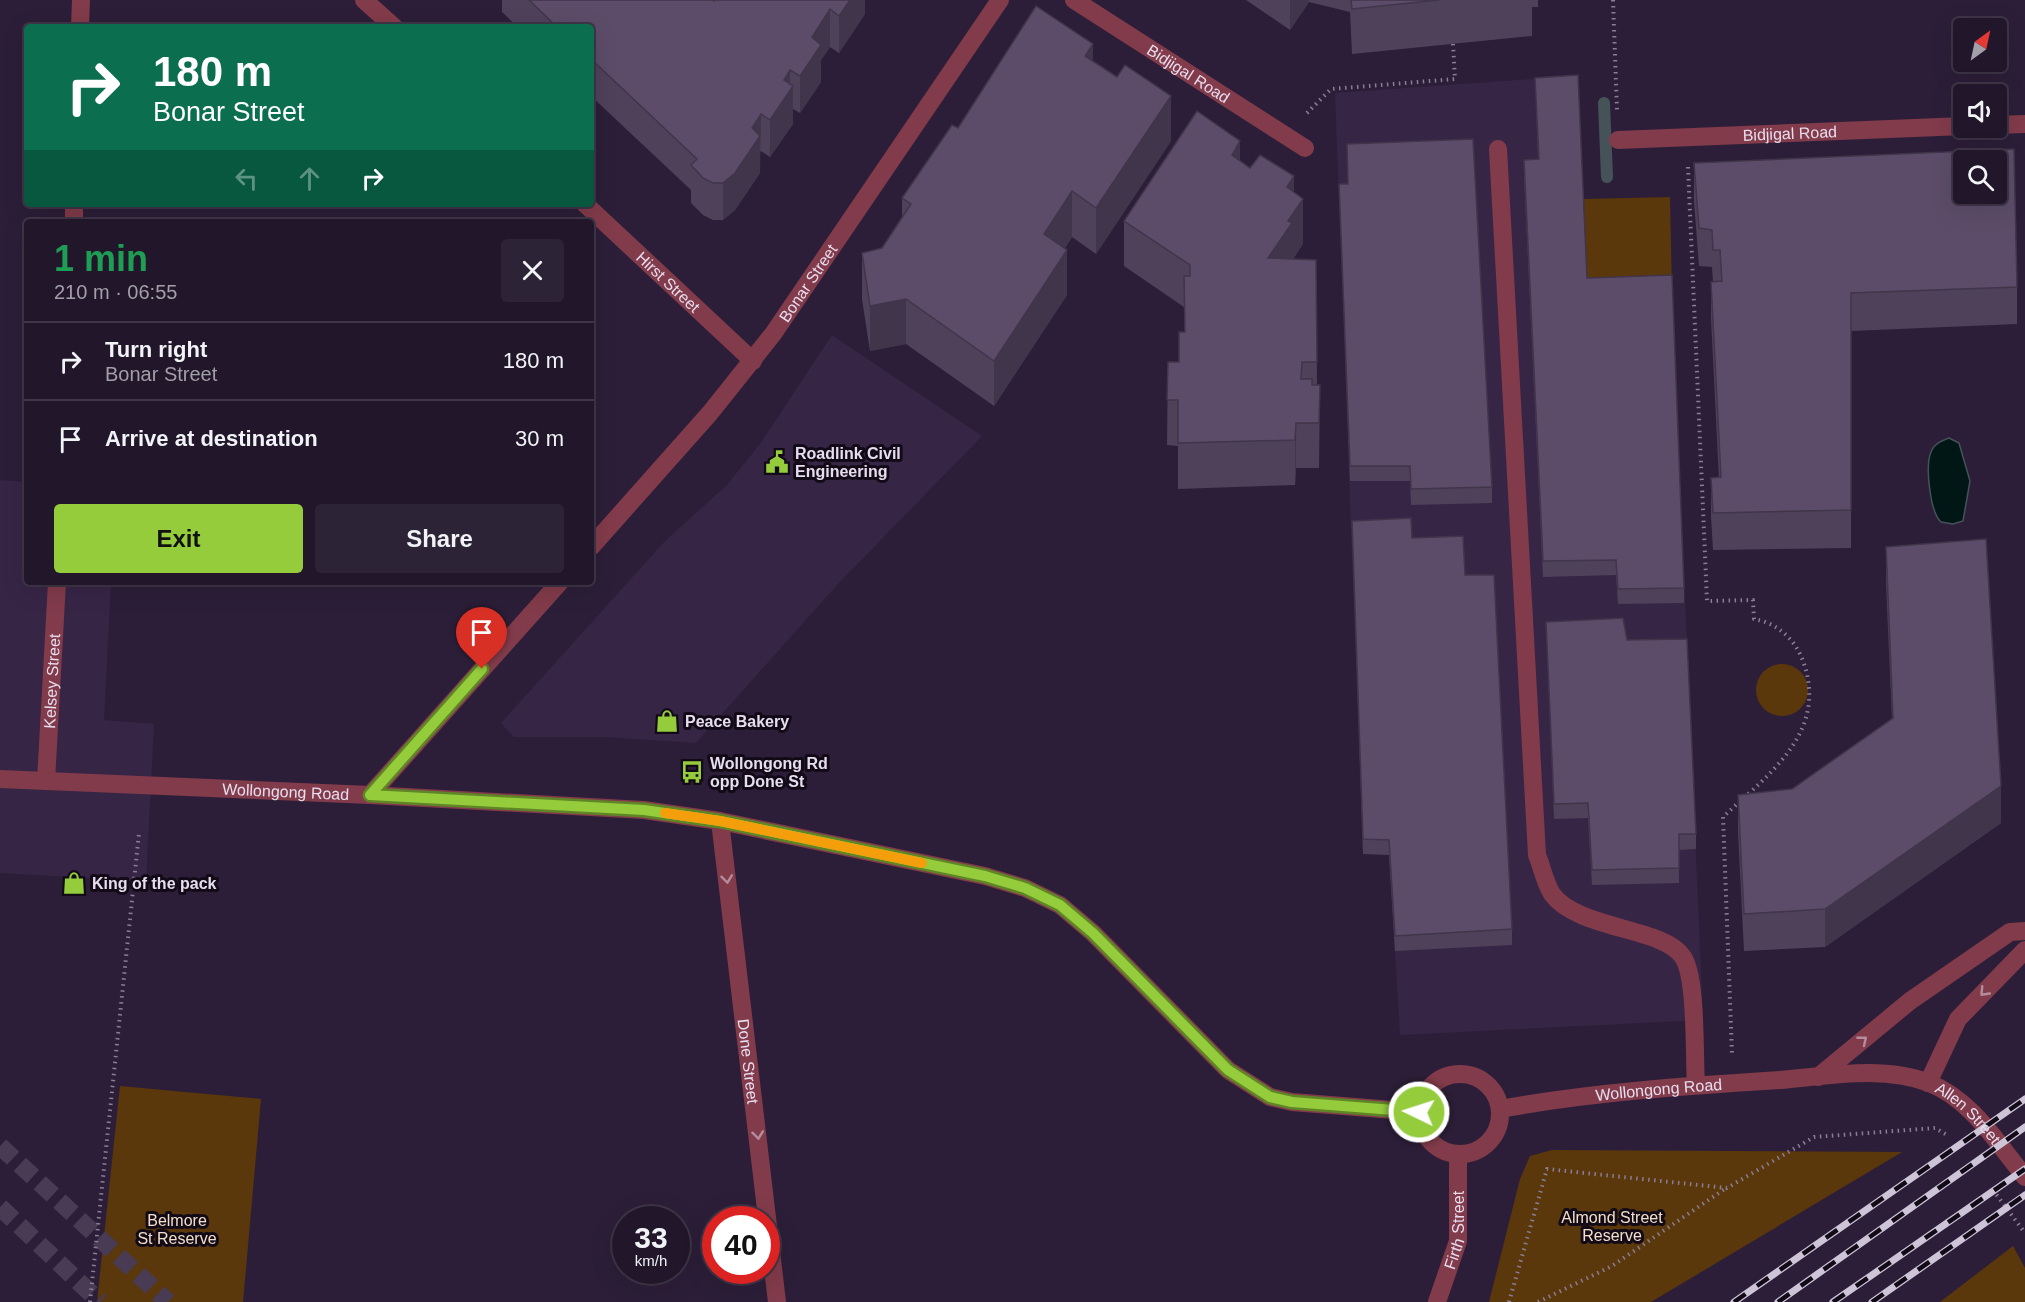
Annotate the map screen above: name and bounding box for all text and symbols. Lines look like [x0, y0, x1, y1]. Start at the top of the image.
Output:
north arrow [1953, 18, 2007, 72]
map controls [1953, 18, 2007, 204]
street label: Bidjigal Road [1144, 41, 1233, 106]
icon: right [54, 48, 132, 126]
text: 180 m [153, 48, 272, 95]
button: sound [1953, 84, 2007, 138]
text: Bonar Street [153, 97, 305, 127]
street label: Bidjigal Road [1742, 123, 1837, 143]
button: search [1953, 150, 2007, 204]
icon: left [230, 162, 263, 195]
icon: ahead [293, 162, 326, 195]
icon: right [356, 162, 389, 195]
text: 1 min [54, 238, 148, 279]
button: close [501, 239, 564, 302]
street label: Bonar Street [775, 241, 840, 325]
street label: Hirst Street [633, 248, 704, 316]
text: 210 m · 06:55 [54, 281, 177, 303]
text: Turn right [105, 337, 207, 362]
icon: right [54, 345, 87, 378]
text: 180 m [503, 348, 564, 373]
text: Bonar Street [105, 363, 217, 385]
icon: arrive [54, 423, 87, 456]
text: Arrive at destination [105, 426, 318, 451]
text: 30 m [515, 426, 564, 451]
place label: Roadlink Civil Engineering [795, 445, 901, 480]
public building icon: Roadlink Civil Engineering [764, 449, 790, 475]
button: Exit [54, 504, 303, 573]
button: Share [315, 504, 564, 573]
pin [456, 607, 507, 669]
icon: arrive [465, 616, 498, 649]
street label: Kelsey Street [40, 633, 63, 729]
shop icon: Peace Bakery [654, 708, 680, 734]
place label: Peace Bakery [685, 713, 789, 730]
place label: Wollongong Rd opp Done St [710, 755, 828, 790]
bus stop icon: Wollongong Rd opp Done St [679, 759, 705, 785]
street label: Wollongong Road [222, 780, 350, 803]
shop icon: King of the pack [61, 870, 87, 896]
one-way arrow [720, 874, 733, 884]
place label: King of the pack [92, 875, 217, 892]
one-way arrow [1981, 985, 1992, 996]
street label: Done Street [735, 1018, 762, 1105]
one-way arrow [1856, 1036, 1867, 1047]
street label: Wollongong Road [1595, 1075, 1723, 1103]
street label: Allen Street [1933, 1079, 2004, 1147]
position arrow [1387, 1080, 1451, 1144]
one-way arrow [751, 1131, 764, 1140]
street label: Firth Street [1440, 1190, 1467, 1271]
speed limit sign: 40 [702, 1206, 780, 1284]
park label: Almond Street Reserve [1561, 1209, 1663, 1244]
park label: Belmore St Reserve [137, 1212, 217, 1247]
text: 33 [634, 1221, 668, 1254]
text: km/h [635, 1252, 667, 1269]

